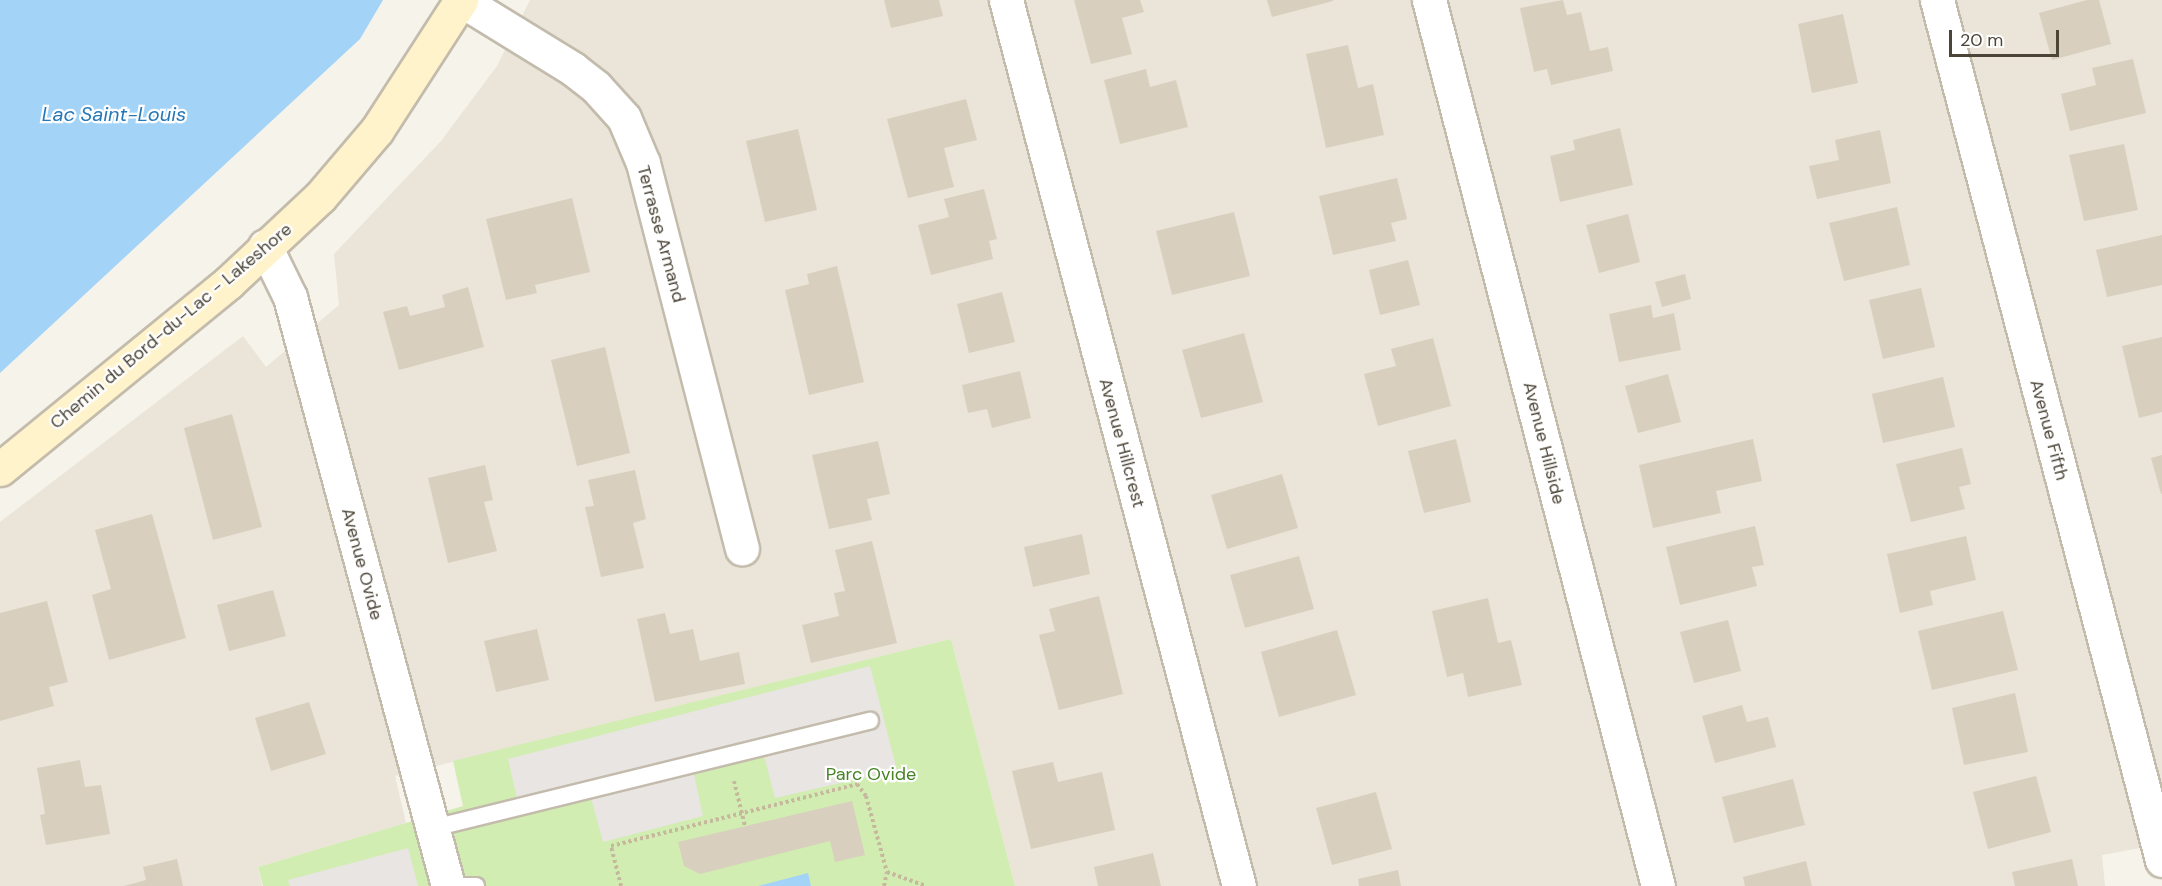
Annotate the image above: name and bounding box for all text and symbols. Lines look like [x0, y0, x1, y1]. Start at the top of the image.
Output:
scale bar [1952, 18, 2062, 56]
text: 20 m [1960, 28, 2003, 52]
water label: Lac Saint-Louis [42, 102, 186, 126]
street label: Terrasse Armand [632, 163, 690, 305]
street label: Chemin du Bord-du-Lac - Lakeshore [46, 218, 296, 434]
street label: Avenue Hillcrest [1094, 376, 1150, 510]
street label: Avenue Fifth [2025, 377, 2073, 483]
street label: Avenue Hillside [1518, 380, 1570, 506]
street label: Avenue Ovide [337, 506, 387, 622]
park label: Parc Ovide [826, 763, 916, 785]

